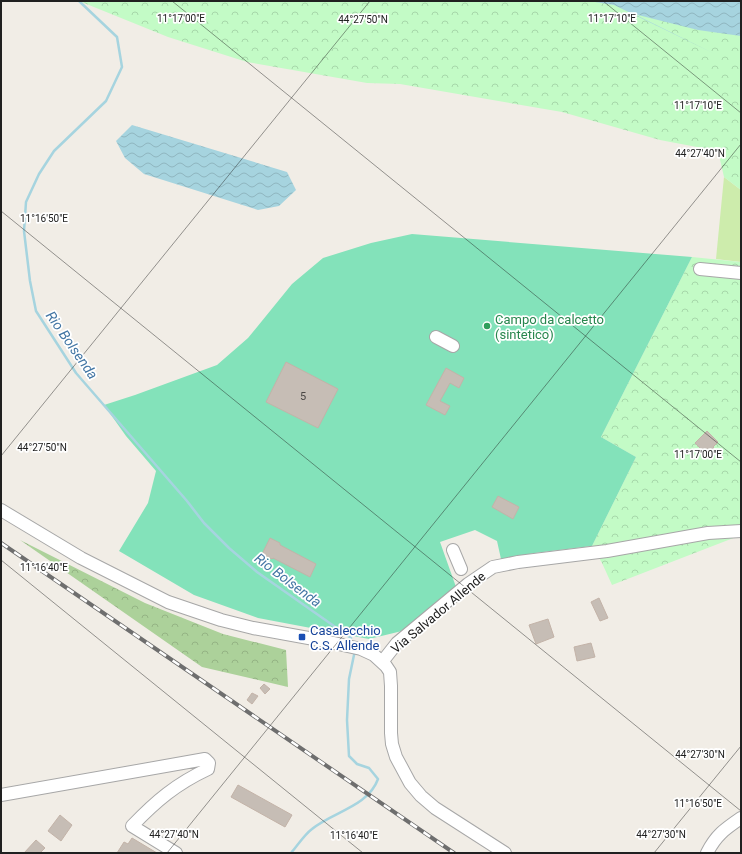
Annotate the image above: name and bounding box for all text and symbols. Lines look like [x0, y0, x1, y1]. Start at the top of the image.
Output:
text: 11°17'00"E [157, 13, 205, 24]
text: 11°17'10"E [588, 13, 636, 24]
text: 44°27'50"N [338, 14, 388, 25]
text: 11°17'10"E [674, 100, 722, 111]
text: 44°27'40"N [675, 148, 725, 159]
text: 11°16'50"E [20, 213, 68, 224]
water label: Rio Bolsenda [43, 308, 101, 382]
place label: Campo da calcetto (sintetico) [495, 312, 604, 342]
marker: Campo da calcetto (sintetico) [482, 321, 492, 331]
house number: 5 [300, 390, 306, 403]
text: 44°27'50"N [17, 442, 67, 453]
text: 11°17'00"E [674, 449, 722, 460]
water label: Rio Bolsenda [252, 550, 324, 610]
text: 11°16'40"E [20, 562, 68, 573]
street label: Via Salvador Allende [388, 569, 489, 656]
place label: Casalecchio C.S. Allende [310, 623, 381, 653]
marker: Casalecchio C.S. Allende [297, 632, 307, 642]
text: 44°27'30"N [675, 749, 725, 760]
text: 11°16'50"E [674, 798, 722, 809]
text: 44°27'40"N [149, 829, 199, 840]
text: 44°27'30"N [636, 829, 686, 840]
text: 11°16'40"E [330, 830, 378, 841]

